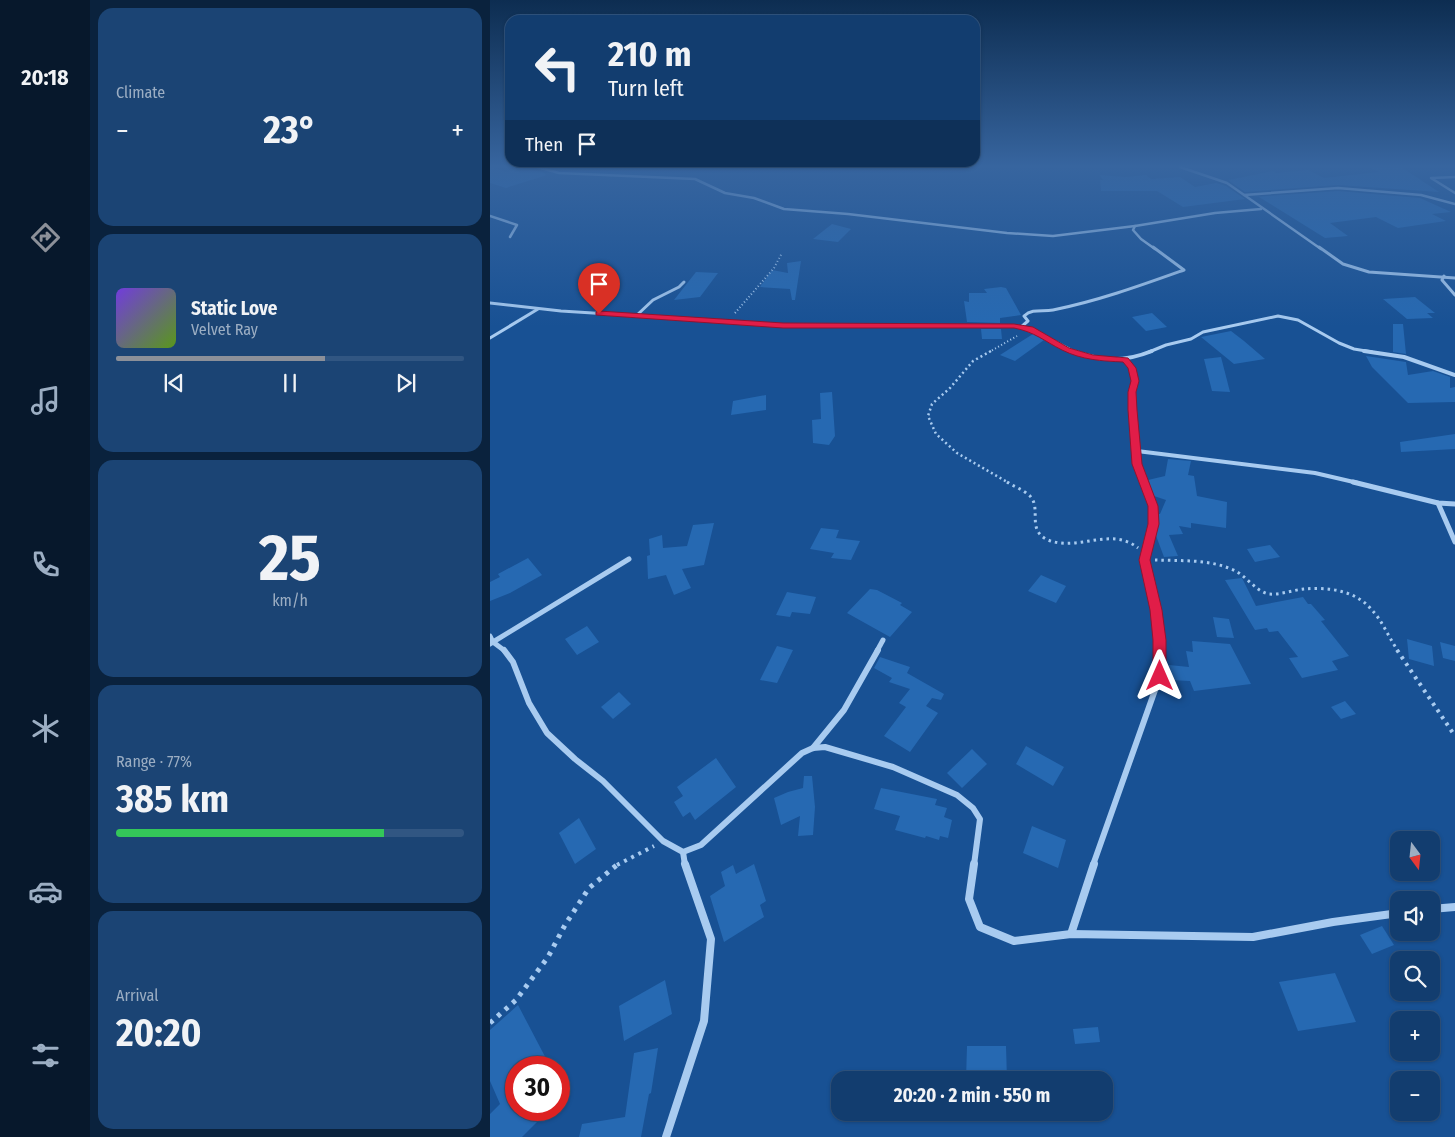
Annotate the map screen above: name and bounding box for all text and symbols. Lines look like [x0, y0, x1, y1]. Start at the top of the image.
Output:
text: 210 m [608, 33, 692, 75]
icon: left [525, 35, 590, 100]
text: 20:18 [21, 64, 69, 91]
text: Turn left [608, 75, 684, 102]
text: Climate [116, 83, 165, 102]
text: 23° [263, 107, 317, 153]
text: − [116, 114, 129, 147]
text: + [451, 114, 464, 147]
icon: arrive [573, 130, 601, 158]
text: Then [525, 133, 563, 156]
icon: directions [28, 220, 63, 255]
pin [578, 263, 620, 314]
icon: arrive [585, 270, 613, 298]
text: Static Love [191, 297, 278, 320]
text: Velvet Ray [191, 320, 258, 339]
icon: previous [160, 369, 188, 397]
icon: pause [276, 369, 304, 397]
icon: next [392, 369, 420, 397]
icon: music [28, 383, 63, 418]
text: 25 [259, 519, 321, 597]
icon: phone [28, 547, 63, 582]
text: km/h [272, 591, 308, 610]
position arrow [1133, 649, 1185, 701]
icon: climate [28, 711, 63, 746]
text: Range · 77% [116, 752, 192, 771]
text: 385 km [116, 776, 229, 822]
north arrow [1390, 831, 1440, 881]
map controls [1390, 831, 1440, 1121]
icon: car [28, 874, 63, 909]
button: sound [1390, 891, 1440, 941]
button: search [1390, 951, 1440, 1001]
text: Arrival [116, 986, 158, 1005]
text: 20:20 [116, 1010, 201, 1056]
button: + [1390, 1011, 1440, 1061]
icon: filters [28, 1038, 63, 1073]
speed limit sign: 30 [505, 1056, 570, 1121]
button: − [1390, 1071, 1440, 1121]
text: 20:20 · 2 min · 550 m [894, 1084, 1050, 1107]

